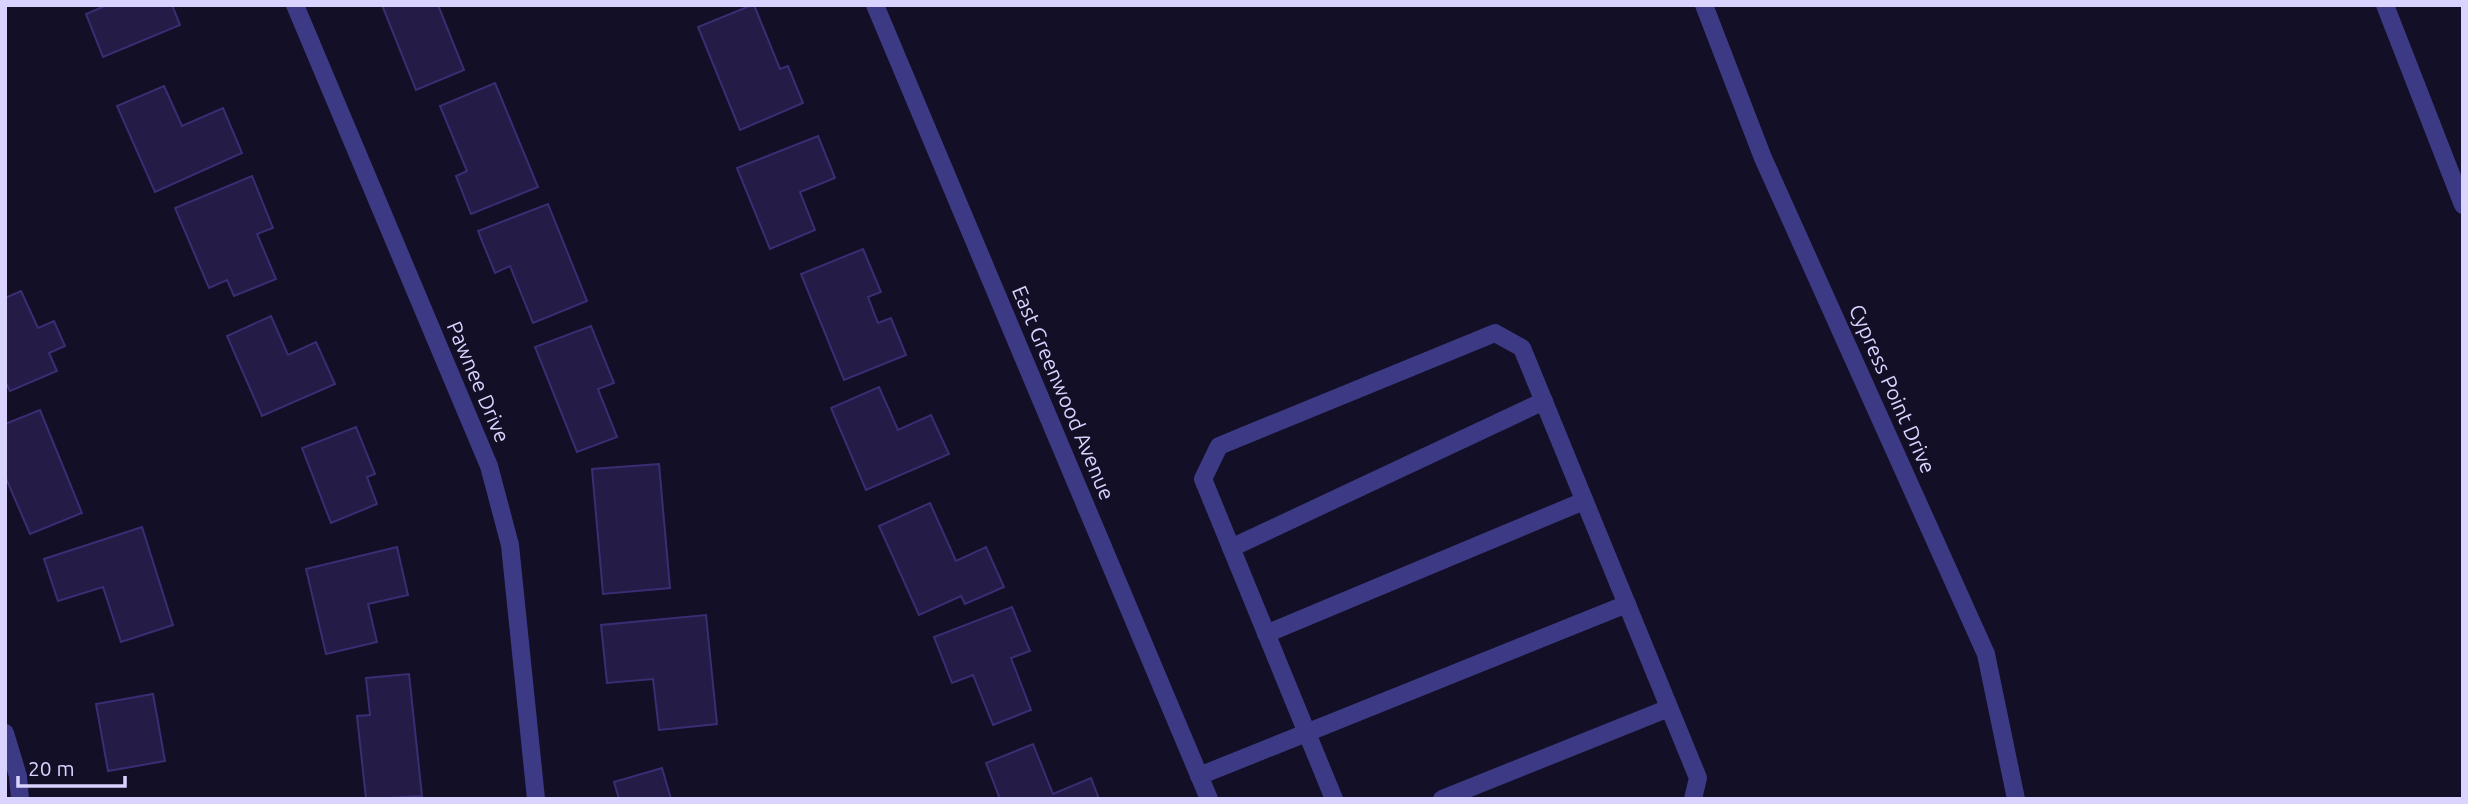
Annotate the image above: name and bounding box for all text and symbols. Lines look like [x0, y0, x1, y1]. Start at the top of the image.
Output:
street label: East Greenwood Avenue [1008, 282, 1120, 503]
street label: Cypress Point Drive [1845, 300, 1941, 477]
street label: Pawnee Drive [443, 318, 515, 446]
scale bar [18, 744, 124, 788]
text: 20 m [28, 756, 75, 780]

